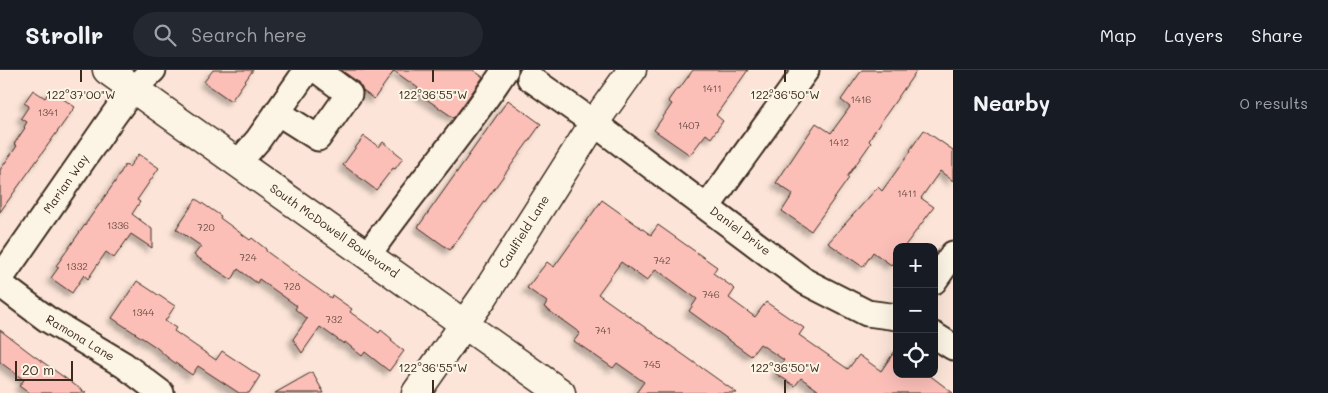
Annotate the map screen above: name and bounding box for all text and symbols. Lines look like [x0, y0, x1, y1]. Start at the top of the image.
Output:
search box [133, 12, 483, 57]
text: Strollr [25, 19, 103, 50]
icon: search [151, 21, 179, 49]
text: Search here [191, 22, 307, 47]
text: Map [1100, 23, 1136, 47]
text: Layers [1164, 23, 1223, 47]
text: Share [1251, 23, 1303, 47]
house number: 1411 [702, 81, 722, 95]
text: 122°37'00"W [46, 86, 116, 102]
text: 122°36'55"W [398, 86, 468, 102]
text: 122°36'50"W [750, 86, 820, 102]
text: Nearby [973, 89, 1050, 116]
house number: 1416 [851, 92, 871, 106]
text: 0 results [1240, 92, 1308, 113]
house number: 1341 [38, 105, 58, 119]
house number: 1407 [678, 118, 700, 132]
house number: 1412 [829, 135, 849, 149]
street label: Marian Way [39, 151, 92, 216]
street label: South McDowell Boulevard [267, 179, 403, 281]
house number: 1411 [897, 186, 917, 200]
street label: Caulfield Lane [494, 192, 552, 271]
street label: Daniel Drive [707, 202, 774, 258]
house number: 1336 [107, 218, 129, 232]
house number: 720 [197, 220, 215, 234]
map controls [893, 243, 938, 378]
button: + [893, 243, 938, 288]
house number: 724 [240, 250, 257, 264]
house number: 742 [654, 253, 671, 267]
house number: 1332 [66, 259, 88, 273]
house number: 728 [283, 279, 301, 293]
house number: 746 [702, 287, 720, 301]
button: − [893, 288, 938, 333]
house number: 1344 [132, 305, 154, 319]
street label: Ramona Lane [43, 310, 118, 364]
house number: 732 [326, 312, 343, 326]
house number: 741 [595, 323, 611, 337]
button: locate [893, 333, 938, 378]
house number: 745 [643, 357, 661, 371]
scale bar [15, 358, 72, 381]
text: 122°36'55"W [398, 359, 468, 375]
text: 122°36'50"W [750, 359, 820, 375]
text: 20 m [22, 360, 54, 379]

